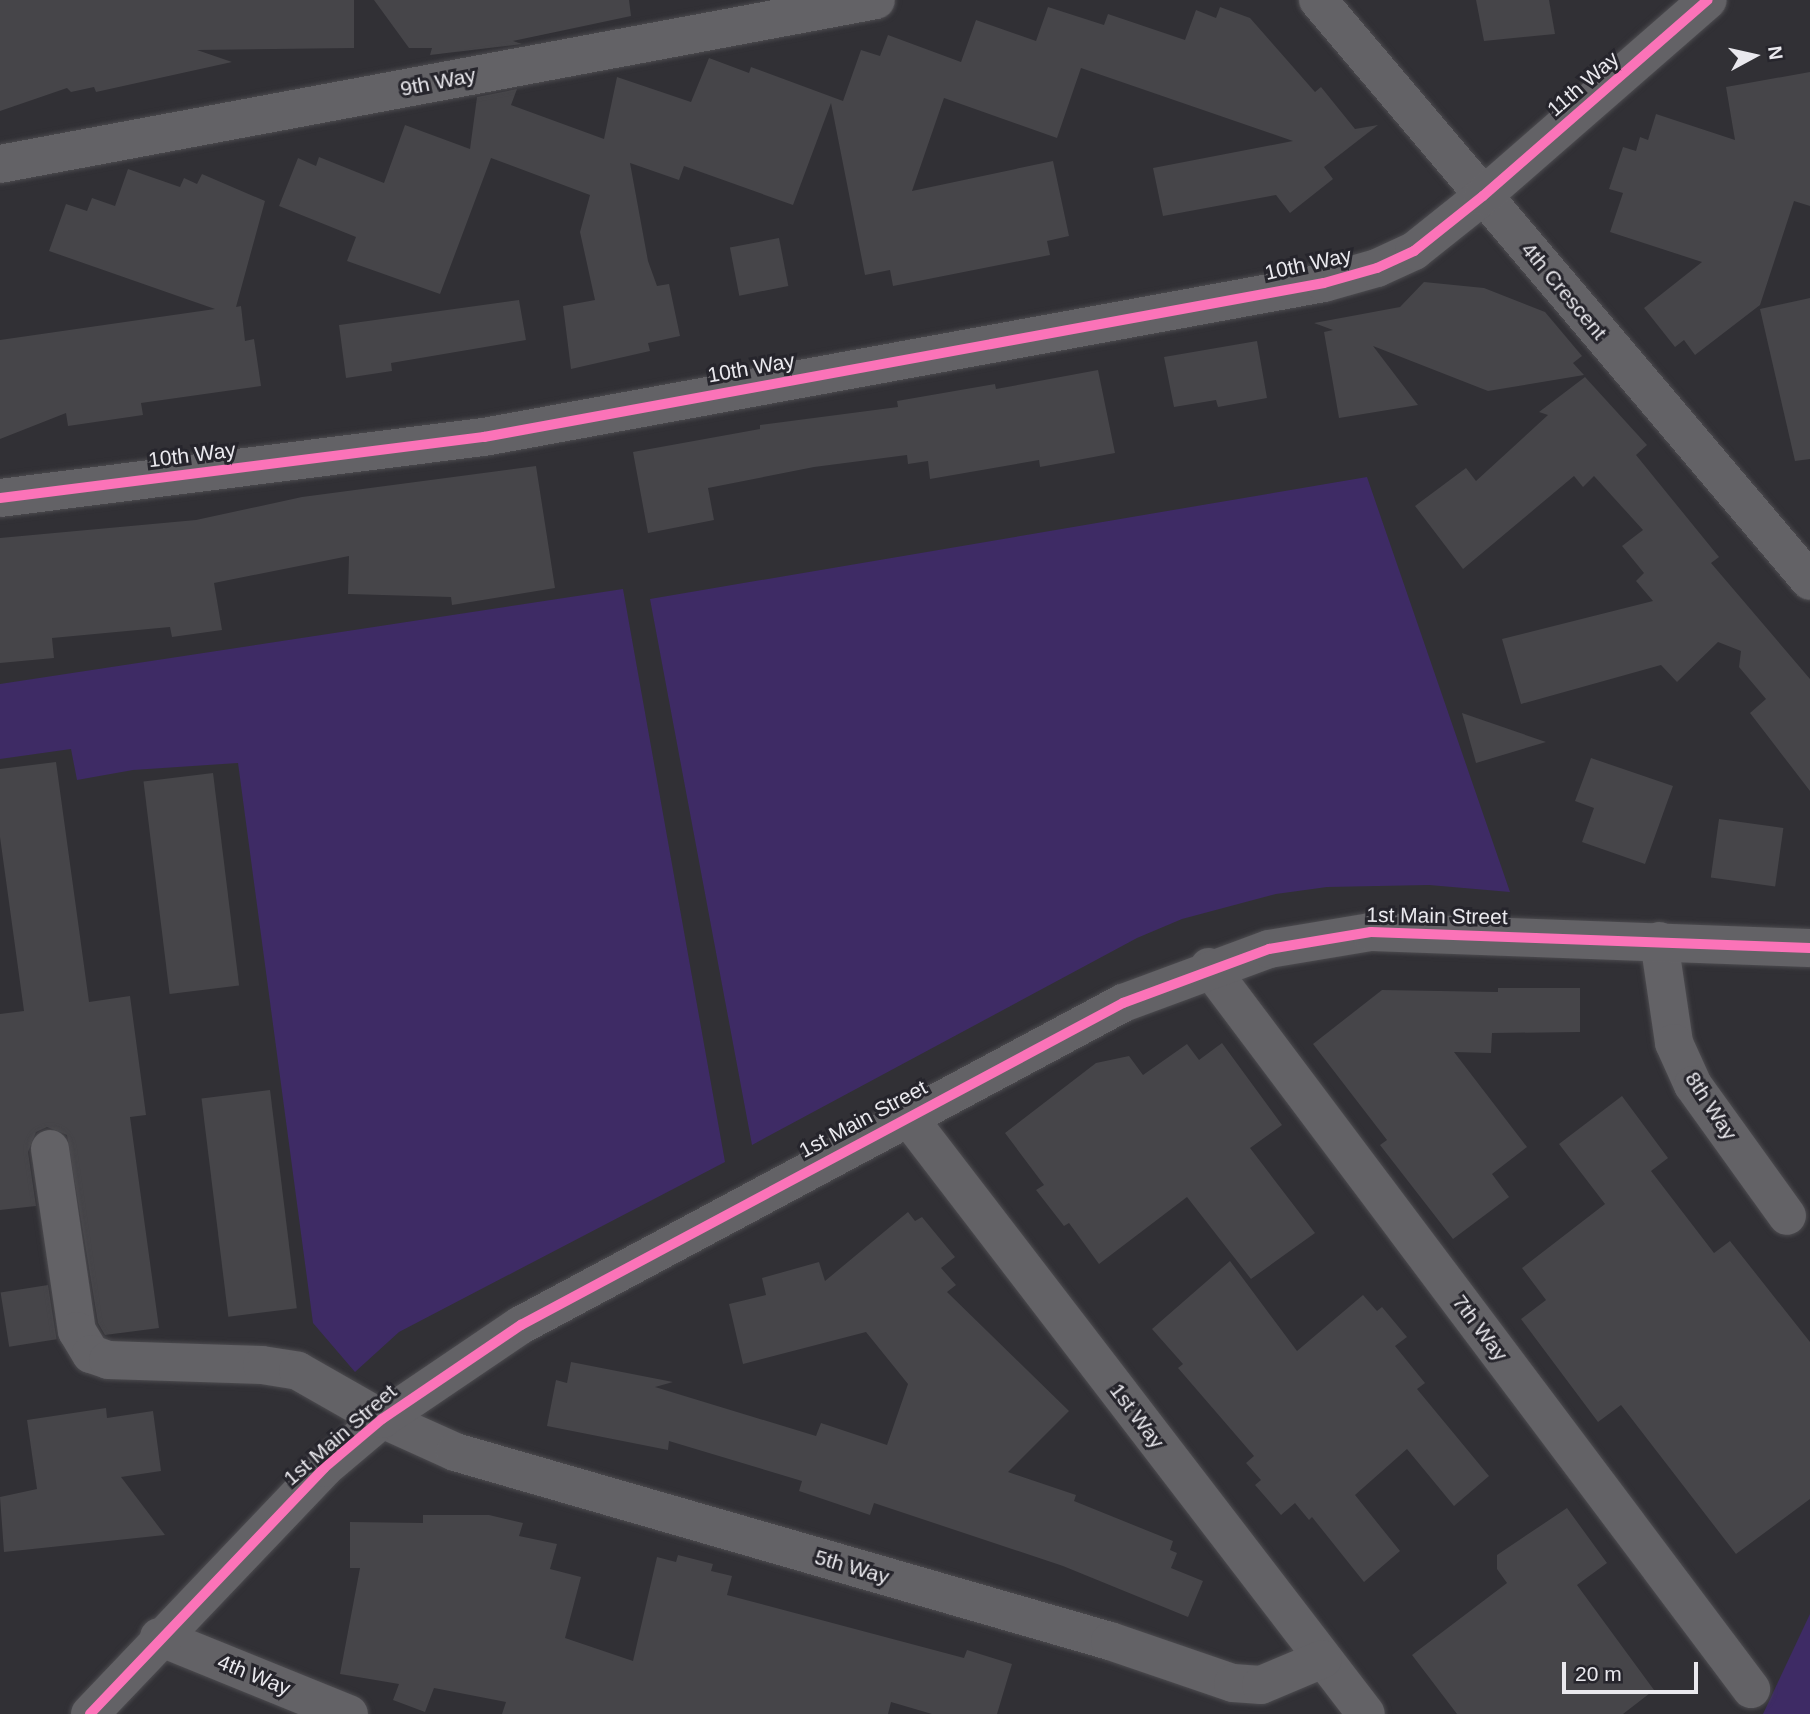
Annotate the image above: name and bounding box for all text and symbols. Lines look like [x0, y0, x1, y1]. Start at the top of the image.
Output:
north arrow [1719, 21, 1789, 91]
text: N [1764, 45, 1787, 61]
street label: 11th Way [1542, 46, 1624, 122]
street label: 9th Way [398, 62, 478, 102]
street label: 4th Crescent [1516, 237, 1612, 345]
street label: 10th Way [1262, 243, 1354, 285]
street label: 10th Way [706, 348, 796, 388]
street label: 10th Way [147, 437, 237, 473]
street label: 1st Main Street [1366, 902, 1508, 930]
street label: 8th Way [1680, 1067, 1742, 1145]
street label: 1st Main Street [795, 1075, 931, 1163]
street label: 7th Way [1447, 1290, 1513, 1366]
street label: 1st Way [1104, 1378, 1170, 1454]
street label: 1st Main Street [278, 1379, 402, 1491]
street label: 5th Way [812, 1544, 892, 1590]
scale bar [1565, 1648, 1702, 1692]
street label: 4th Way [214, 1649, 294, 1701]
text: 20 m [1575, 1662, 1622, 1685]

